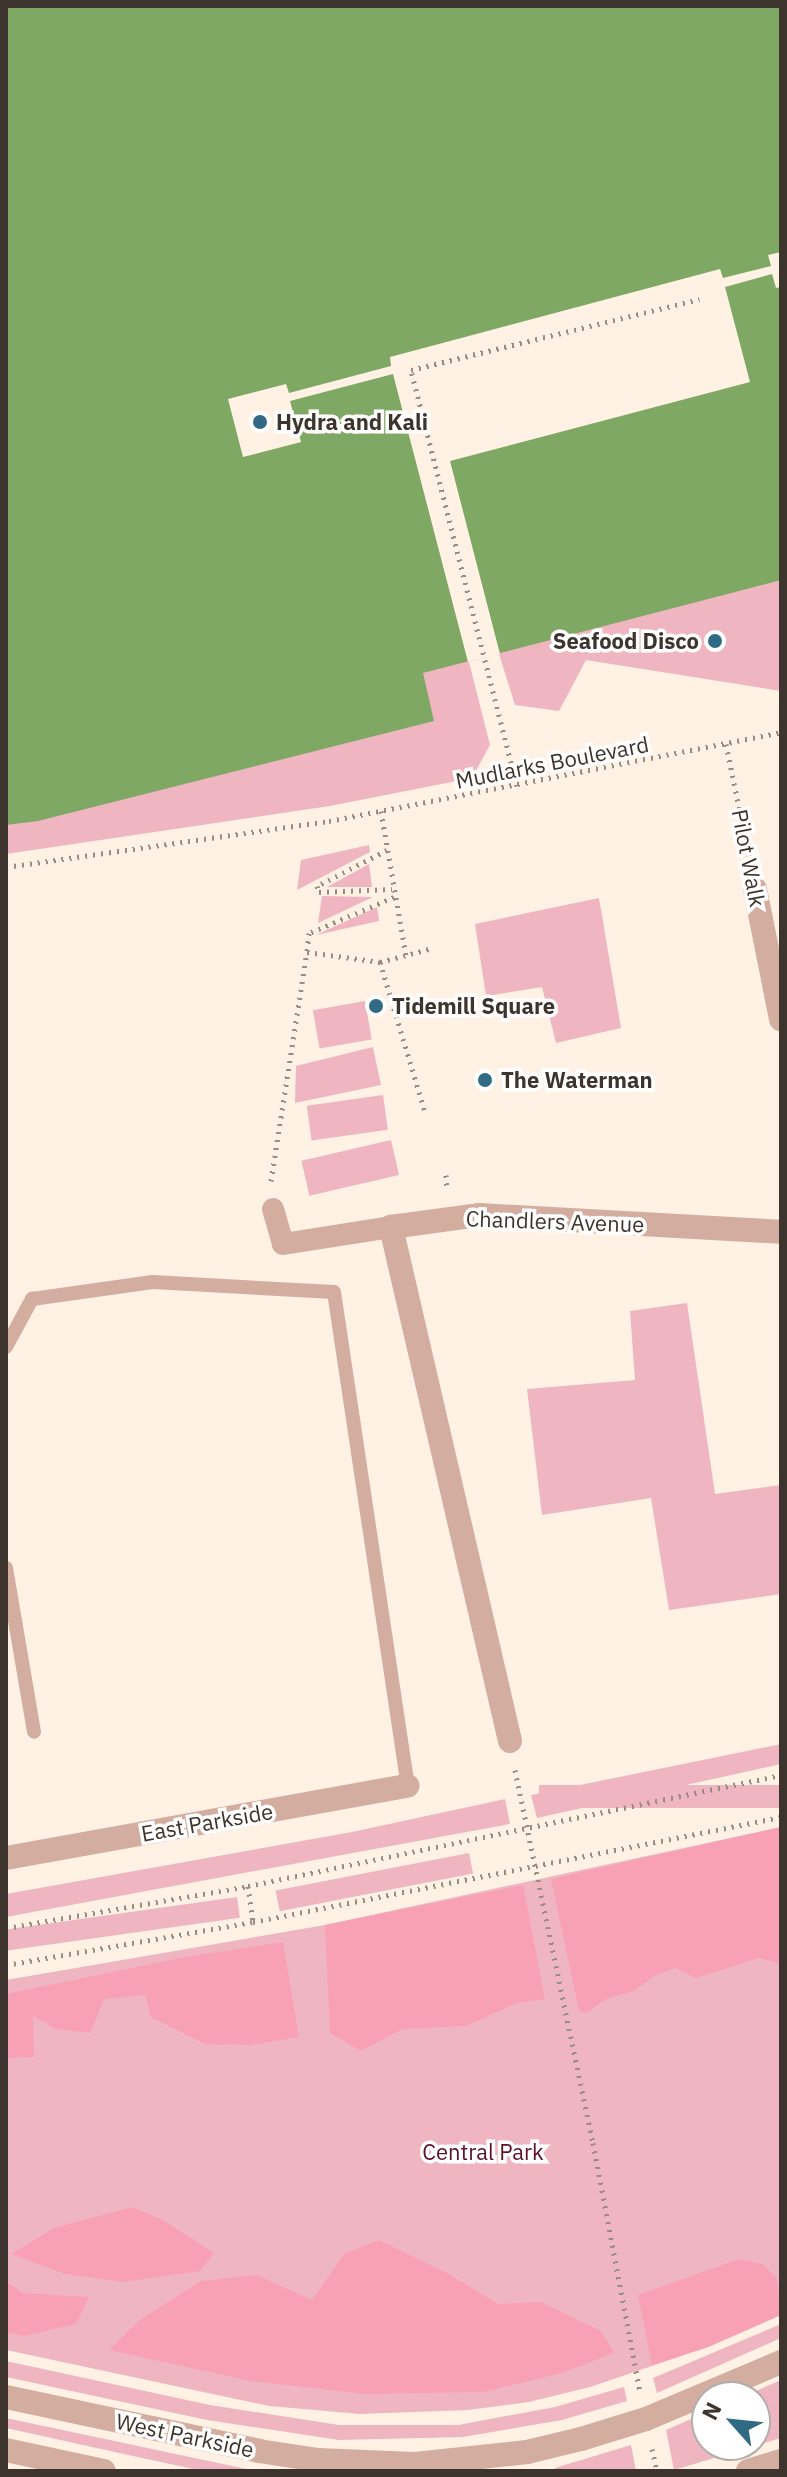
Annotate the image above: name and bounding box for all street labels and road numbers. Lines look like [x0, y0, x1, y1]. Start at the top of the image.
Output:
street label: Mudlarks Boulevard [453, 730, 651, 794]
street label: Pilot Walk [727, 807, 771, 909]
street label: Chandlers Avenue [465, 1205, 645, 1237]
street label: East Parkside [139, 1797, 275, 1847]
street label: West Parkside [114, 2408, 256, 2462]

